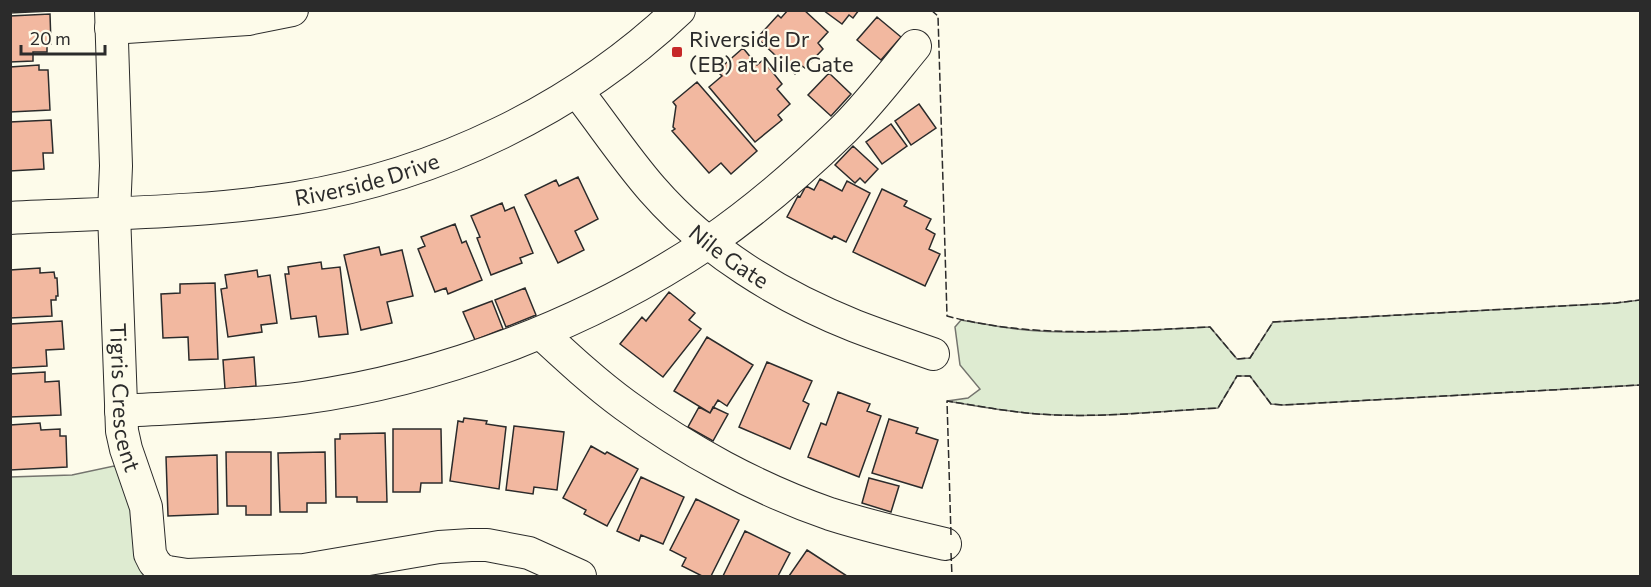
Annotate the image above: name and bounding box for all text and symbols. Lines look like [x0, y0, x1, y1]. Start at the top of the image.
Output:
scale bar [21, 18, 105, 56]
place label: Riverside Dr (EB) at Nile Gate [689, 25, 854, 77]
text: 20 m [30, 27, 71, 49]
marker: Riverside Dr (EB) at Nile Gate [670, 45, 684, 59]
street label: Riverside Drive [292, 147, 443, 211]
street label: Nile Gate [684, 218, 774, 294]
street label: Tigris Crescent [105, 322, 147, 475]

